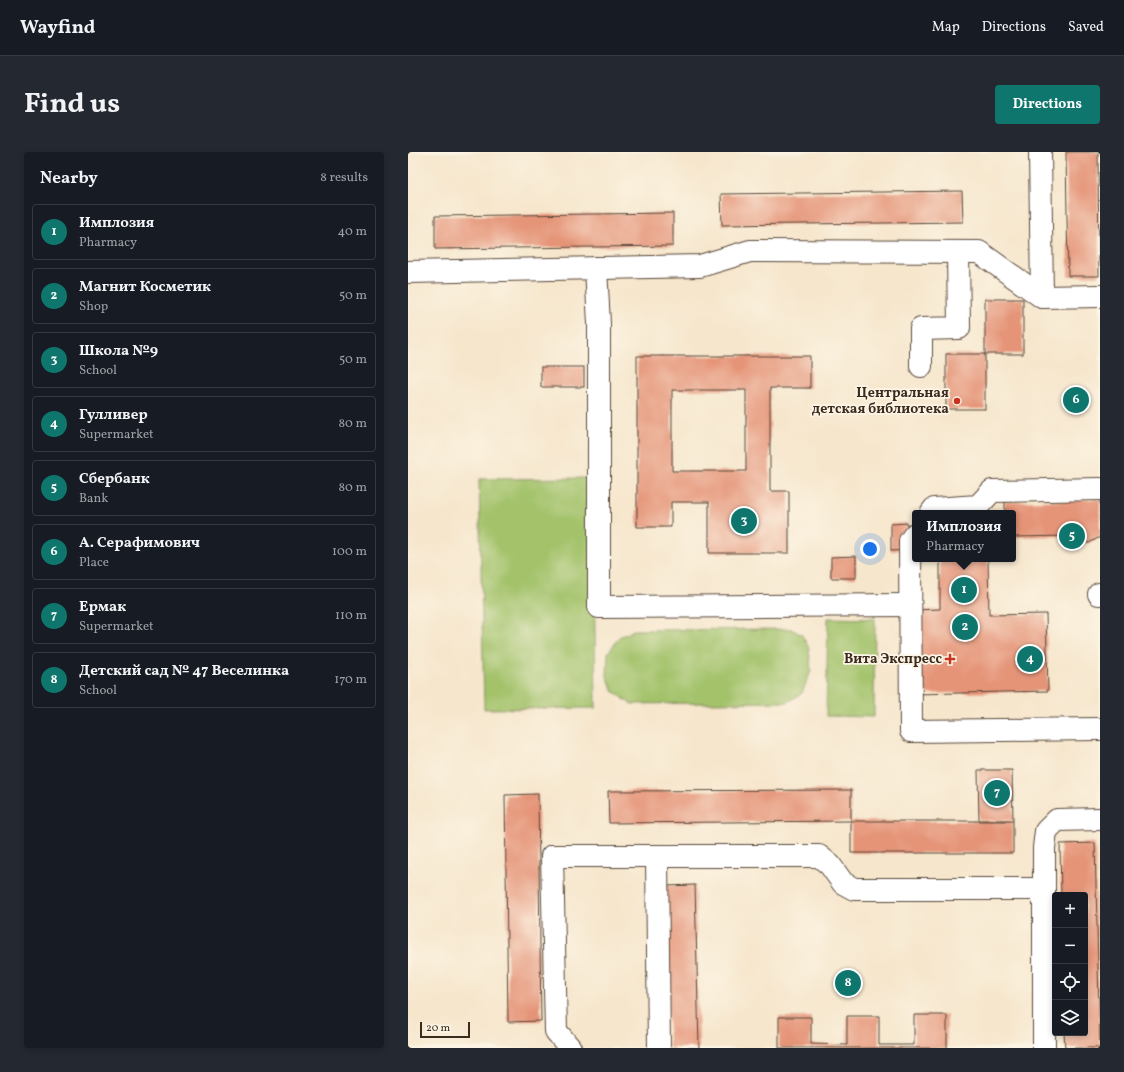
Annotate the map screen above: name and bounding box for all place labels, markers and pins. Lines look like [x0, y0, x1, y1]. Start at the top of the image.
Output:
place label: Центральная детская библиотека [812, 384, 949, 419]
pin: 6 [1063, 385, 1089, 415]
marker: Центральная детская библиотека [952, 396, 962, 406]
pin: 3 [731, 506, 757, 536]
pin: 5 [1059, 521, 1085, 551]
pin: 1 [951, 575, 977, 605]
pin: 2 [952, 612, 978, 642]
pin: 4 [1017, 644, 1043, 674]
place label: Вита Экспресс [844, 650, 942, 669]
marker: Вита Экспресс [945, 654, 955, 664]
pin: 7 [984, 778, 1010, 808]
pin: 8 [835, 968, 861, 998]

